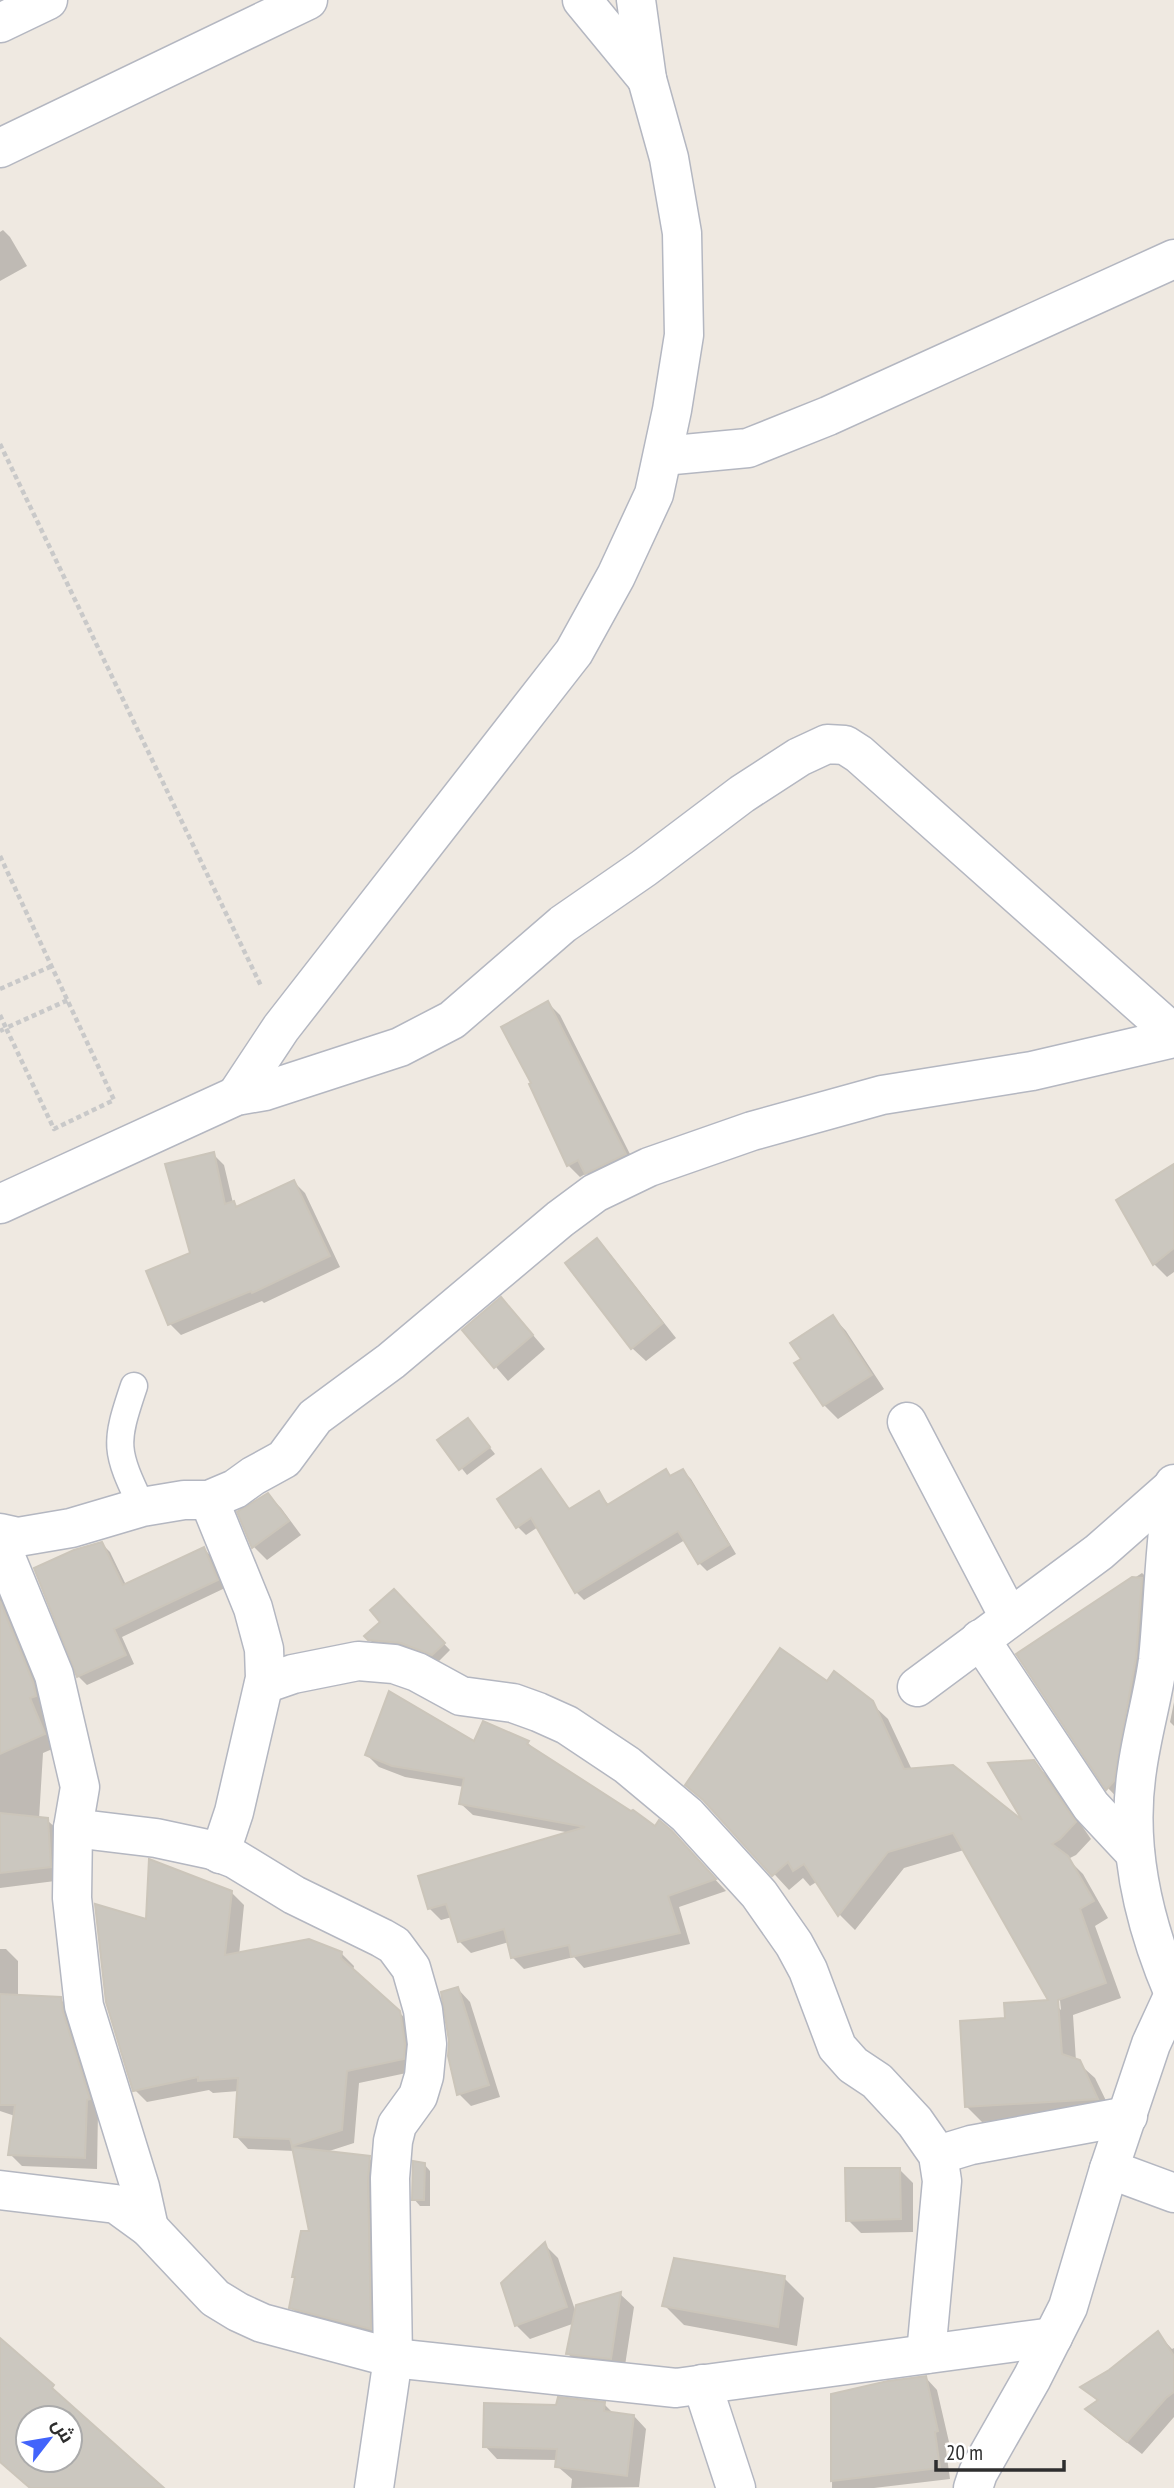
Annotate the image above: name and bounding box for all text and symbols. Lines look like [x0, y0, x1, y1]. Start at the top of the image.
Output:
north arrow [14, 2404, 84, 2474]
text: ش [47, 2414, 80, 2447]
scale bar [936, 2428, 1064, 2472]
text: 20 m [946, 2439, 983, 2466]

